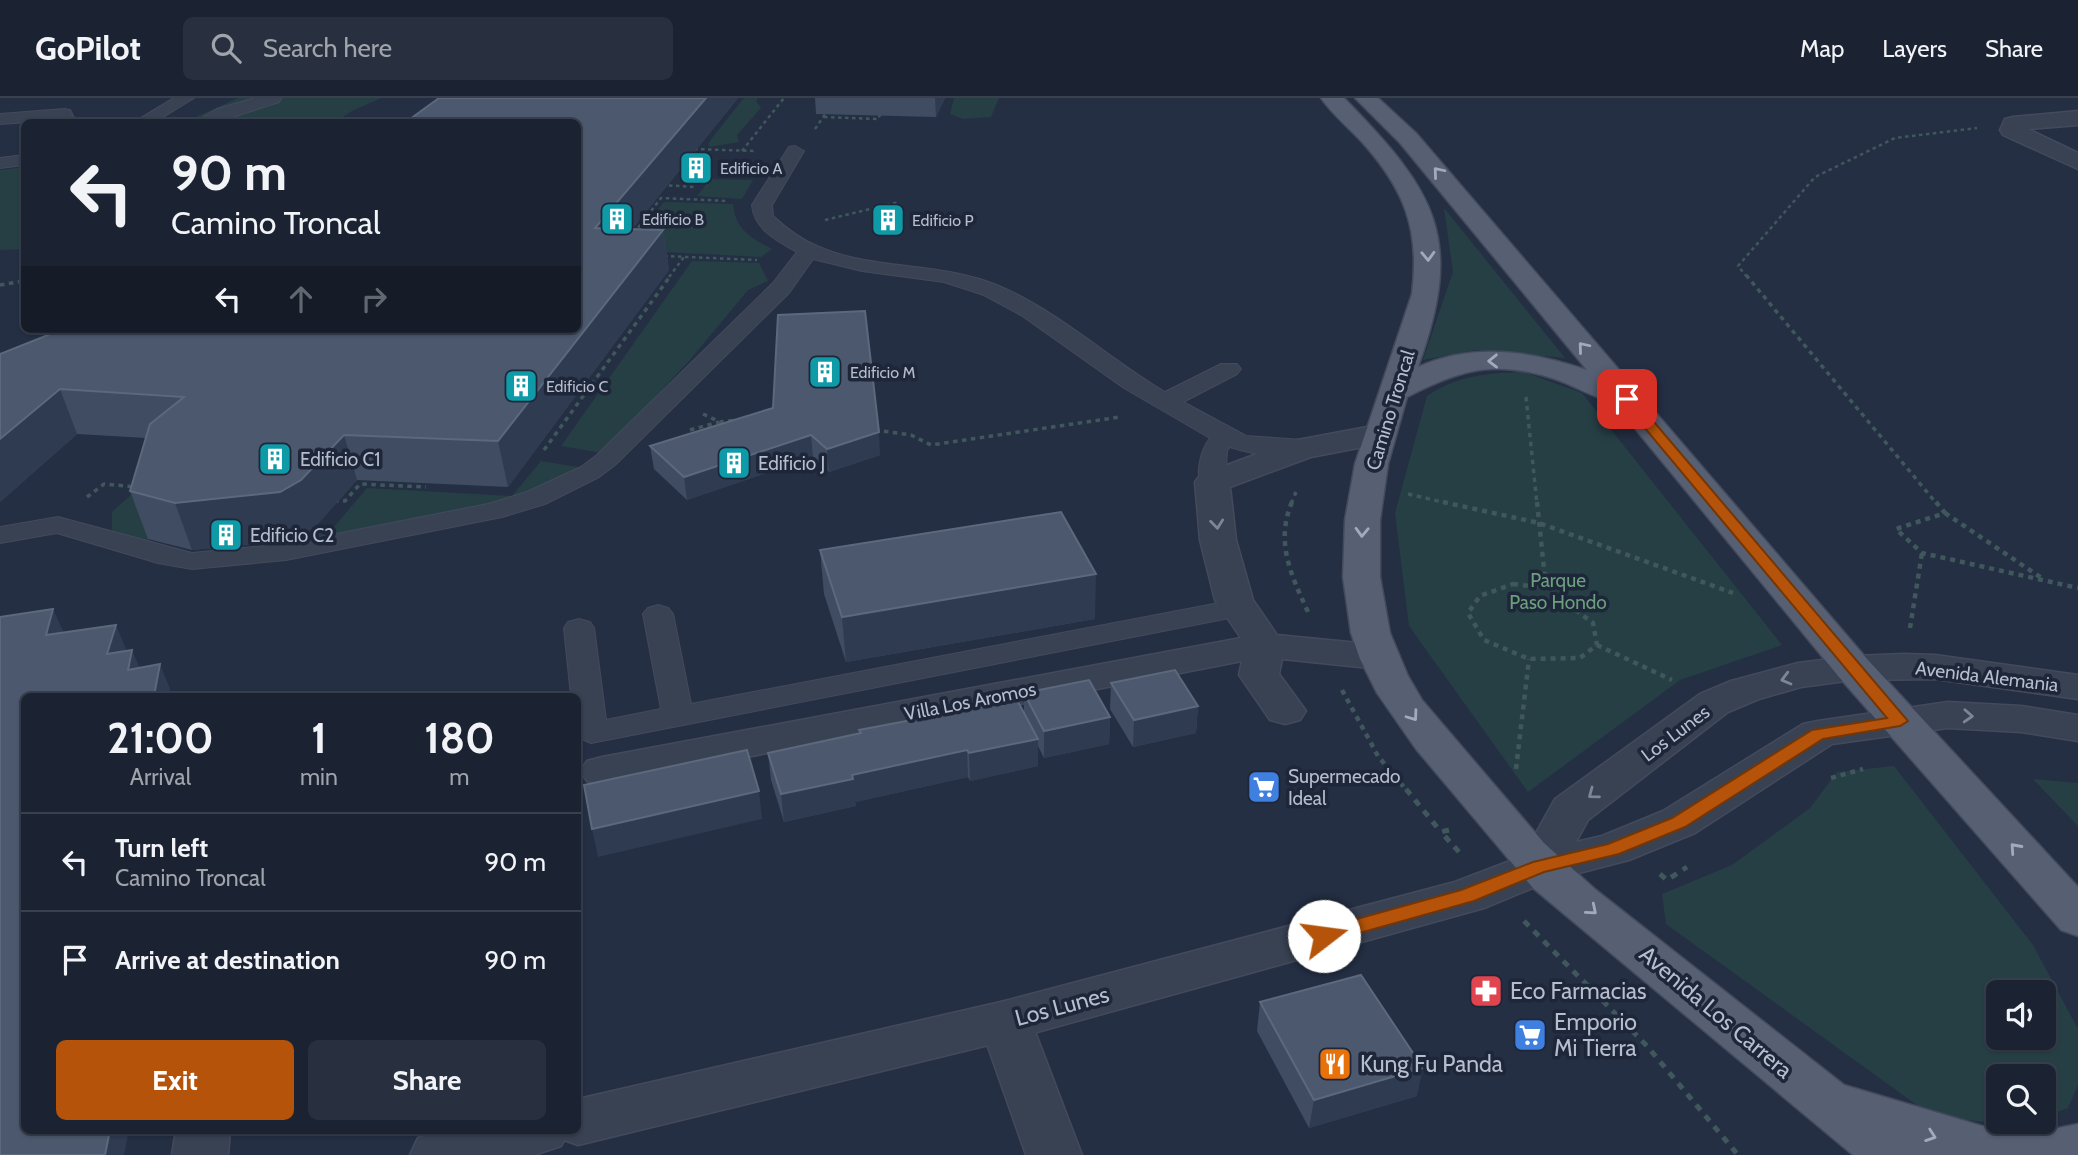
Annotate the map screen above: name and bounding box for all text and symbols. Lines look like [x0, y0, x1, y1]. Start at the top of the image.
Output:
search box [183, 17, 673, 80]
text: GoPilot [35, 28, 141, 68]
icon: search [207, 29, 245, 67]
text: Search here [263, 32, 392, 64]
text: Map [1800, 34, 1844, 63]
text: Layers [1882, 34, 1947, 63]
text: Share [1985, 34, 2043, 63]
text: 90 m [171, 143, 287, 202]
icon: left [56, 147, 147, 238]
building icon: Edificio A [677, 149, 715, 187]
place label: Edificio A [720, 159, 783, 178]
one-way arrow [1433, 168, 1446, 180]
building icon: Edificio B [598, 200, 636, 238]
building icon: Edificio P [869, 201, 907, 239]
text: Camino Troncal [171, 203, 380, 242]
place label: Edificio B [642, 210, 705, 229]
place label: Edificio P [912, 211, 974, 230]
one-way arrow [1421, 251, 1436, 262]
icon: left [209, 280, 247, 318]
icon: ahead [282, 280, 320, 318]
icon: right [355, 280, 393, 318]
one-way arrow [1579, 342, 1592, 354]
street label: Camino Troncal [1361, 347, 1420, 473]
building icon: Edificio M [806, 353, 844, 391]
one-way arrow [1487, 353, 1497, 369]
place label: Edificio M [850, 363, 916, 382]
building icon: Edificio C [502, 367, 540, 405]
pin [1597, 369, 1657, 429]
place label: Edificio C [546, 377, 609, 396]
icon: arrive [1608, 380, 1646, 418]
building icon: Edificio C1 [256, 440, 294, 478]
building icon: Edificio J [715, 444, 753, 482]
place label: Edificio C1 [300, 448, 380, 471]
place label: Edificio J [758, 452, 825, 475]
building icon: Edificio C2 [207, 516, 245, 554]
one-way arrow [1209, 518, 1224, 530]
place label: Edificio C2 [250, 524, 334, 547]
one-way arrow [1355, 527, 1370, 538]
park label: Parque Paso Hondo [1509, 569, 1607, 614]
street label: Avenida Alemania [1914, 656, 2060, 697]
one-way arrow [1780, 670, 1792, 685]
street label: Villa Los Aromos [902, 677, 1038, 726]
street label: Los Lunes [1637, 700, 1714, 767]
one-way arrow [1405, 708, 1417, 721]
one-way arrow [1962, 709, 1973, 724]
text: 21:00 [107, 712, 214, 764]
text: 1 [311, 712, 327, 764]
text: 180 [424, 712, 495, 764]
text: Arrival [130, 763, 191, 791]
text: min [300, 763, 338, 791]
text: m [449, 763, 469, 791]
place label: Supermecado Ideal [1288, 765, 1400, 810]
supermarket icon: Supermecado Ideal [1245, 768, 1283, 806]
one-way arrow [1588, 786, 1600, 798]
text: Turn left [115, 832, 208, 864]
icon: left [56, 843, 94, 881]
one-way arrow [2011, 843, 2024, 856]
text: 90 m [484, 846, 546, 878]
text: Camino Troncal [115, 864, 266, 892]
position arrow [1287, 899, 1361, 973]
one-way arrow [1584, 902, 1597, 914]
street label: Avenida Los Carrera [1634, 940, 1798, 1084]
icon: arrive [56, 941, 94, 979]
text: Arrive at destination [115, 944, 340, 976]
text: 90 m [484, 944, 546, 976]
pharmacy icon: Eco Farmacias [1467, 972, 1505, 1010]
place label: Eco Farmacias [1510, 977, 1647, 1005]
street label: Los Lunes [1012, 980, 1112, 1032]
map controls [1986, 980, 2056, 1134]
button: sound [1986, 980, 2056, 1050]
place label: Emporio Mi Tierra [1554, 1008, 1637, 1062]
supermarket icon: Emporio Mi Tierra [1511, 1016, 1549, 1054]
button: Exit [56, 1040, 294, 1120]
button: Share [308, 1040, 546, 1120]
restaurant icon: Kung Fu Panda [1316, 1045, 1354, 1083]
place label: Kung Fu Panda [1360, 1050, 1503, 1078]
button: search [1986, 1064, 2056, 1134]
one-way arrow [1925, 1128, 1937, 1142]

